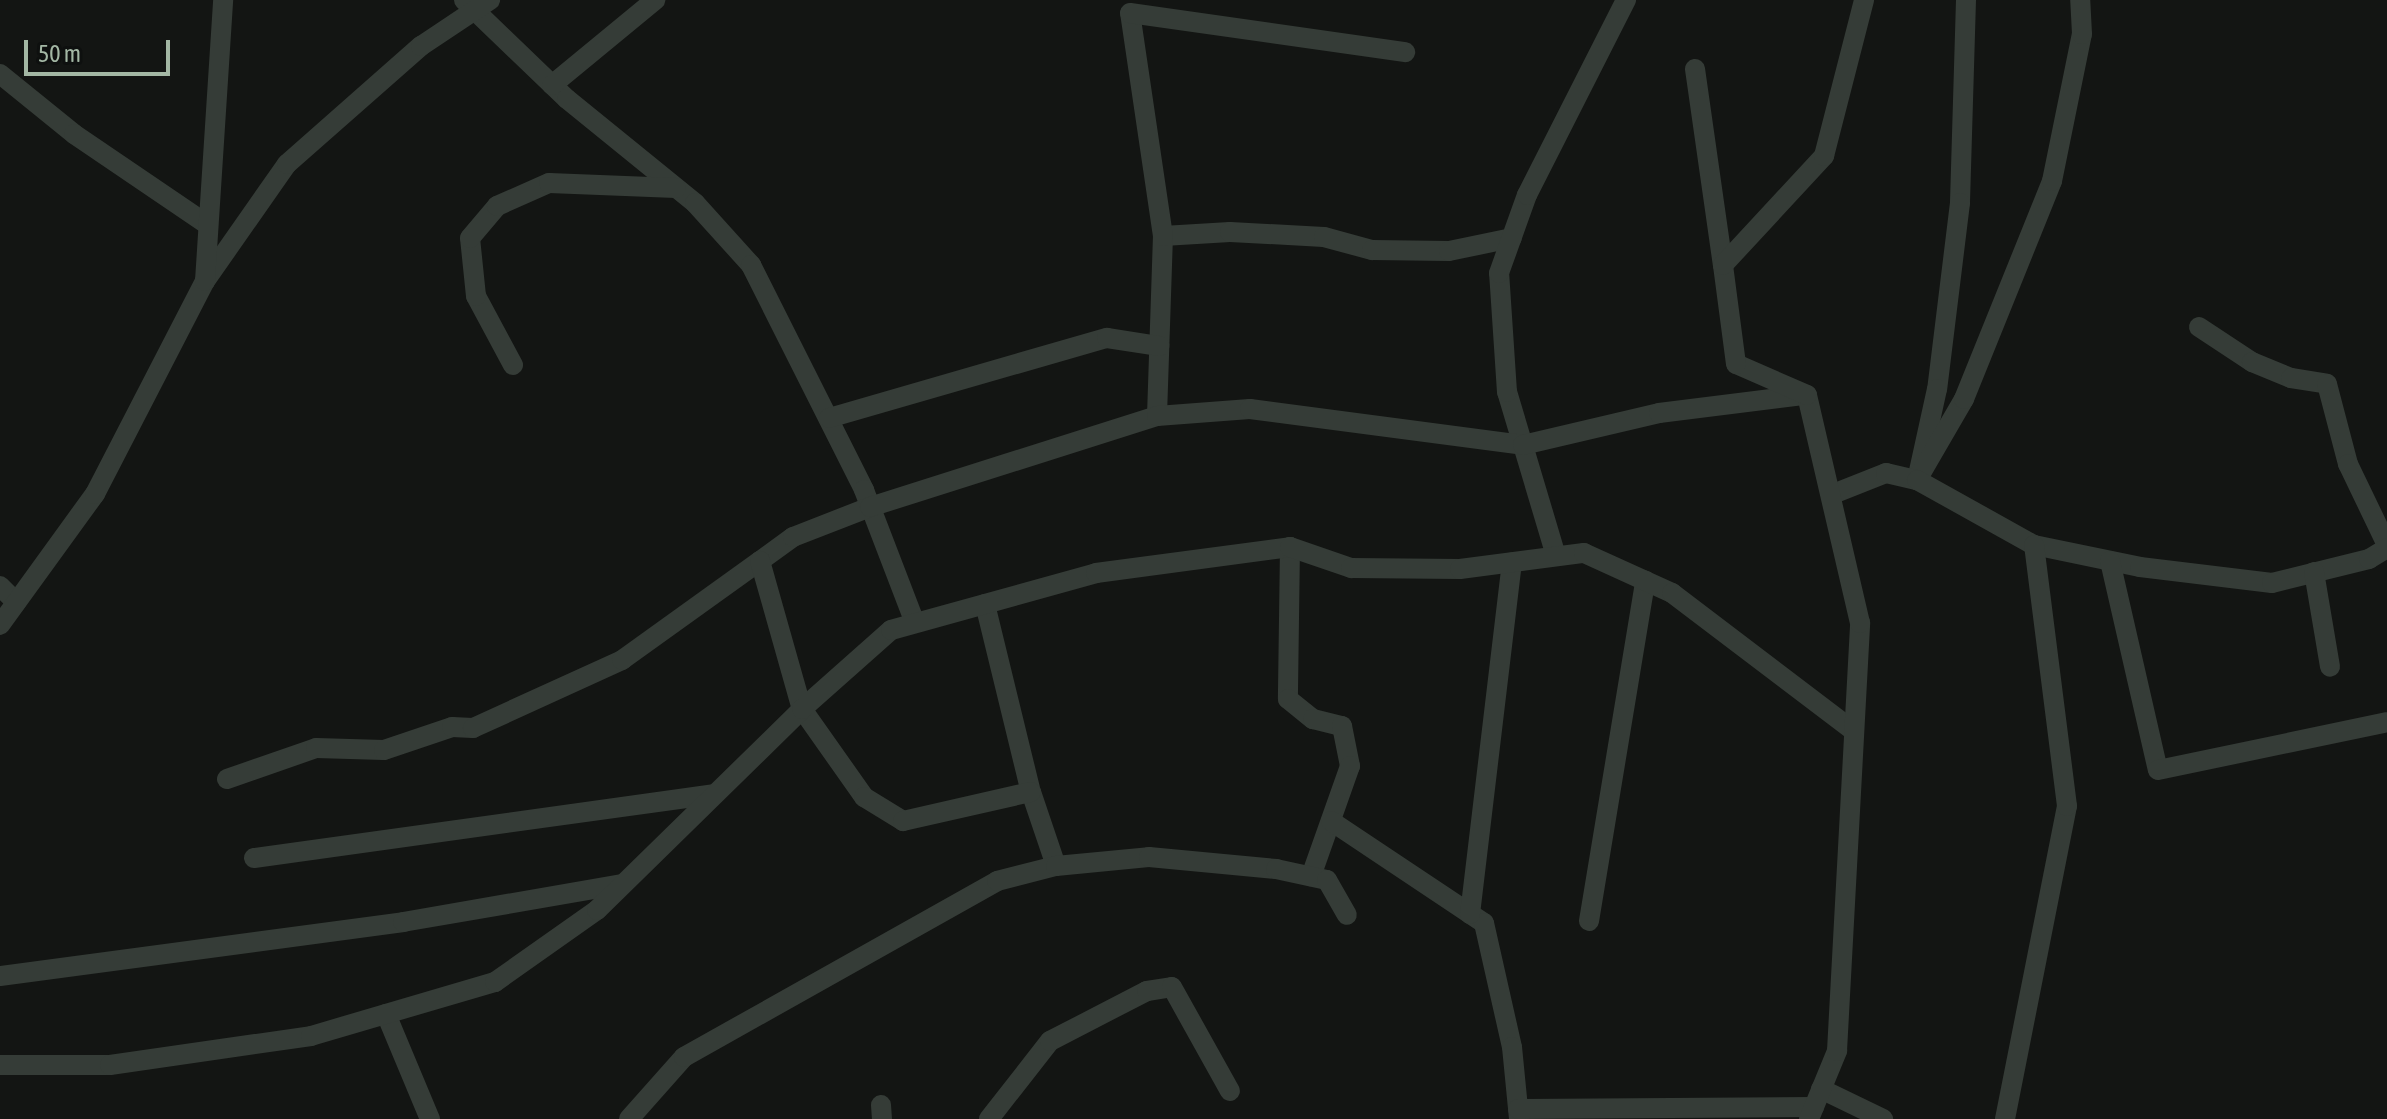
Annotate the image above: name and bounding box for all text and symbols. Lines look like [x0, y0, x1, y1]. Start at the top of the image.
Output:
scale bar [28, 24, 174, 74]
text: 50 m [38, 40, 81, 67]

